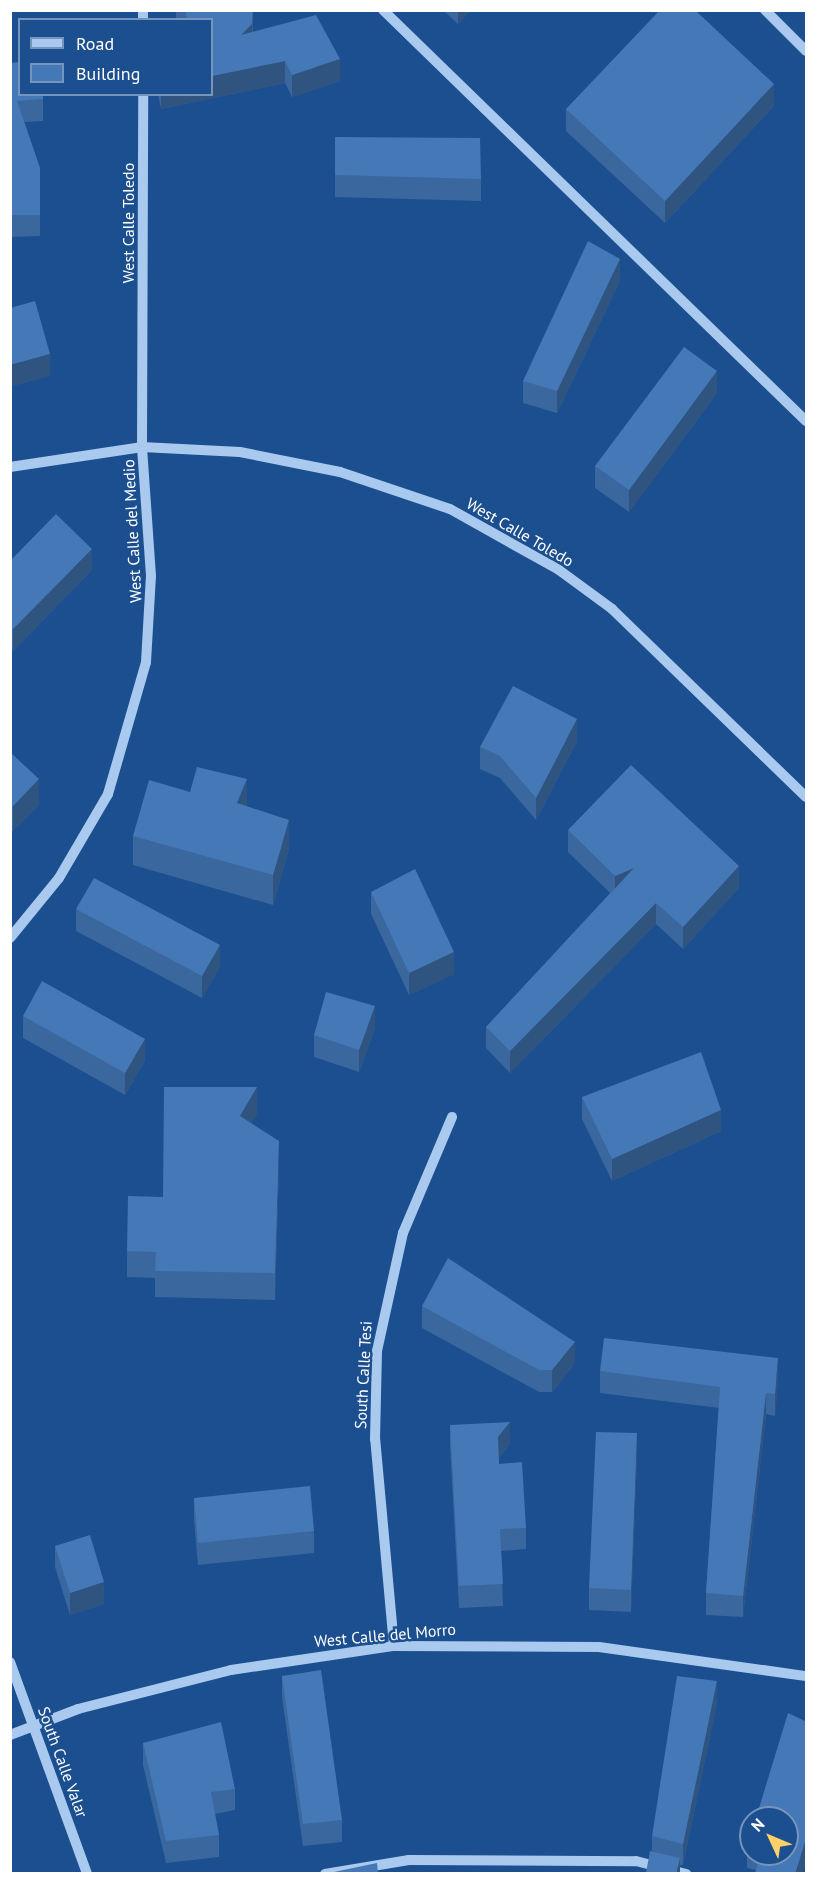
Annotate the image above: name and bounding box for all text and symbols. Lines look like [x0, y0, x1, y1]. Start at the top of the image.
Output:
legend [18, 18, 213, 96]
text: Road [76, 32, 114, 55]
text: Building [76, 62, 140, 85]
street label: West Calle Toledo [118, 162, 138, 284]
street label: West Calle del Medio [119, 459, 145, 603]
street label: West Calle Toledo [463, 493, 577, 571]
street label: South Calle Tesi [351, 1320, 375, 1430]
street label: West Calle del Morro [313, 1619, 457, 1651]
street label: South Calle Valar [34, 1704, 92, 1820]
north arrow [739, 1806, 799, 1866]
text: N [747, 1814, 768, 1836]

